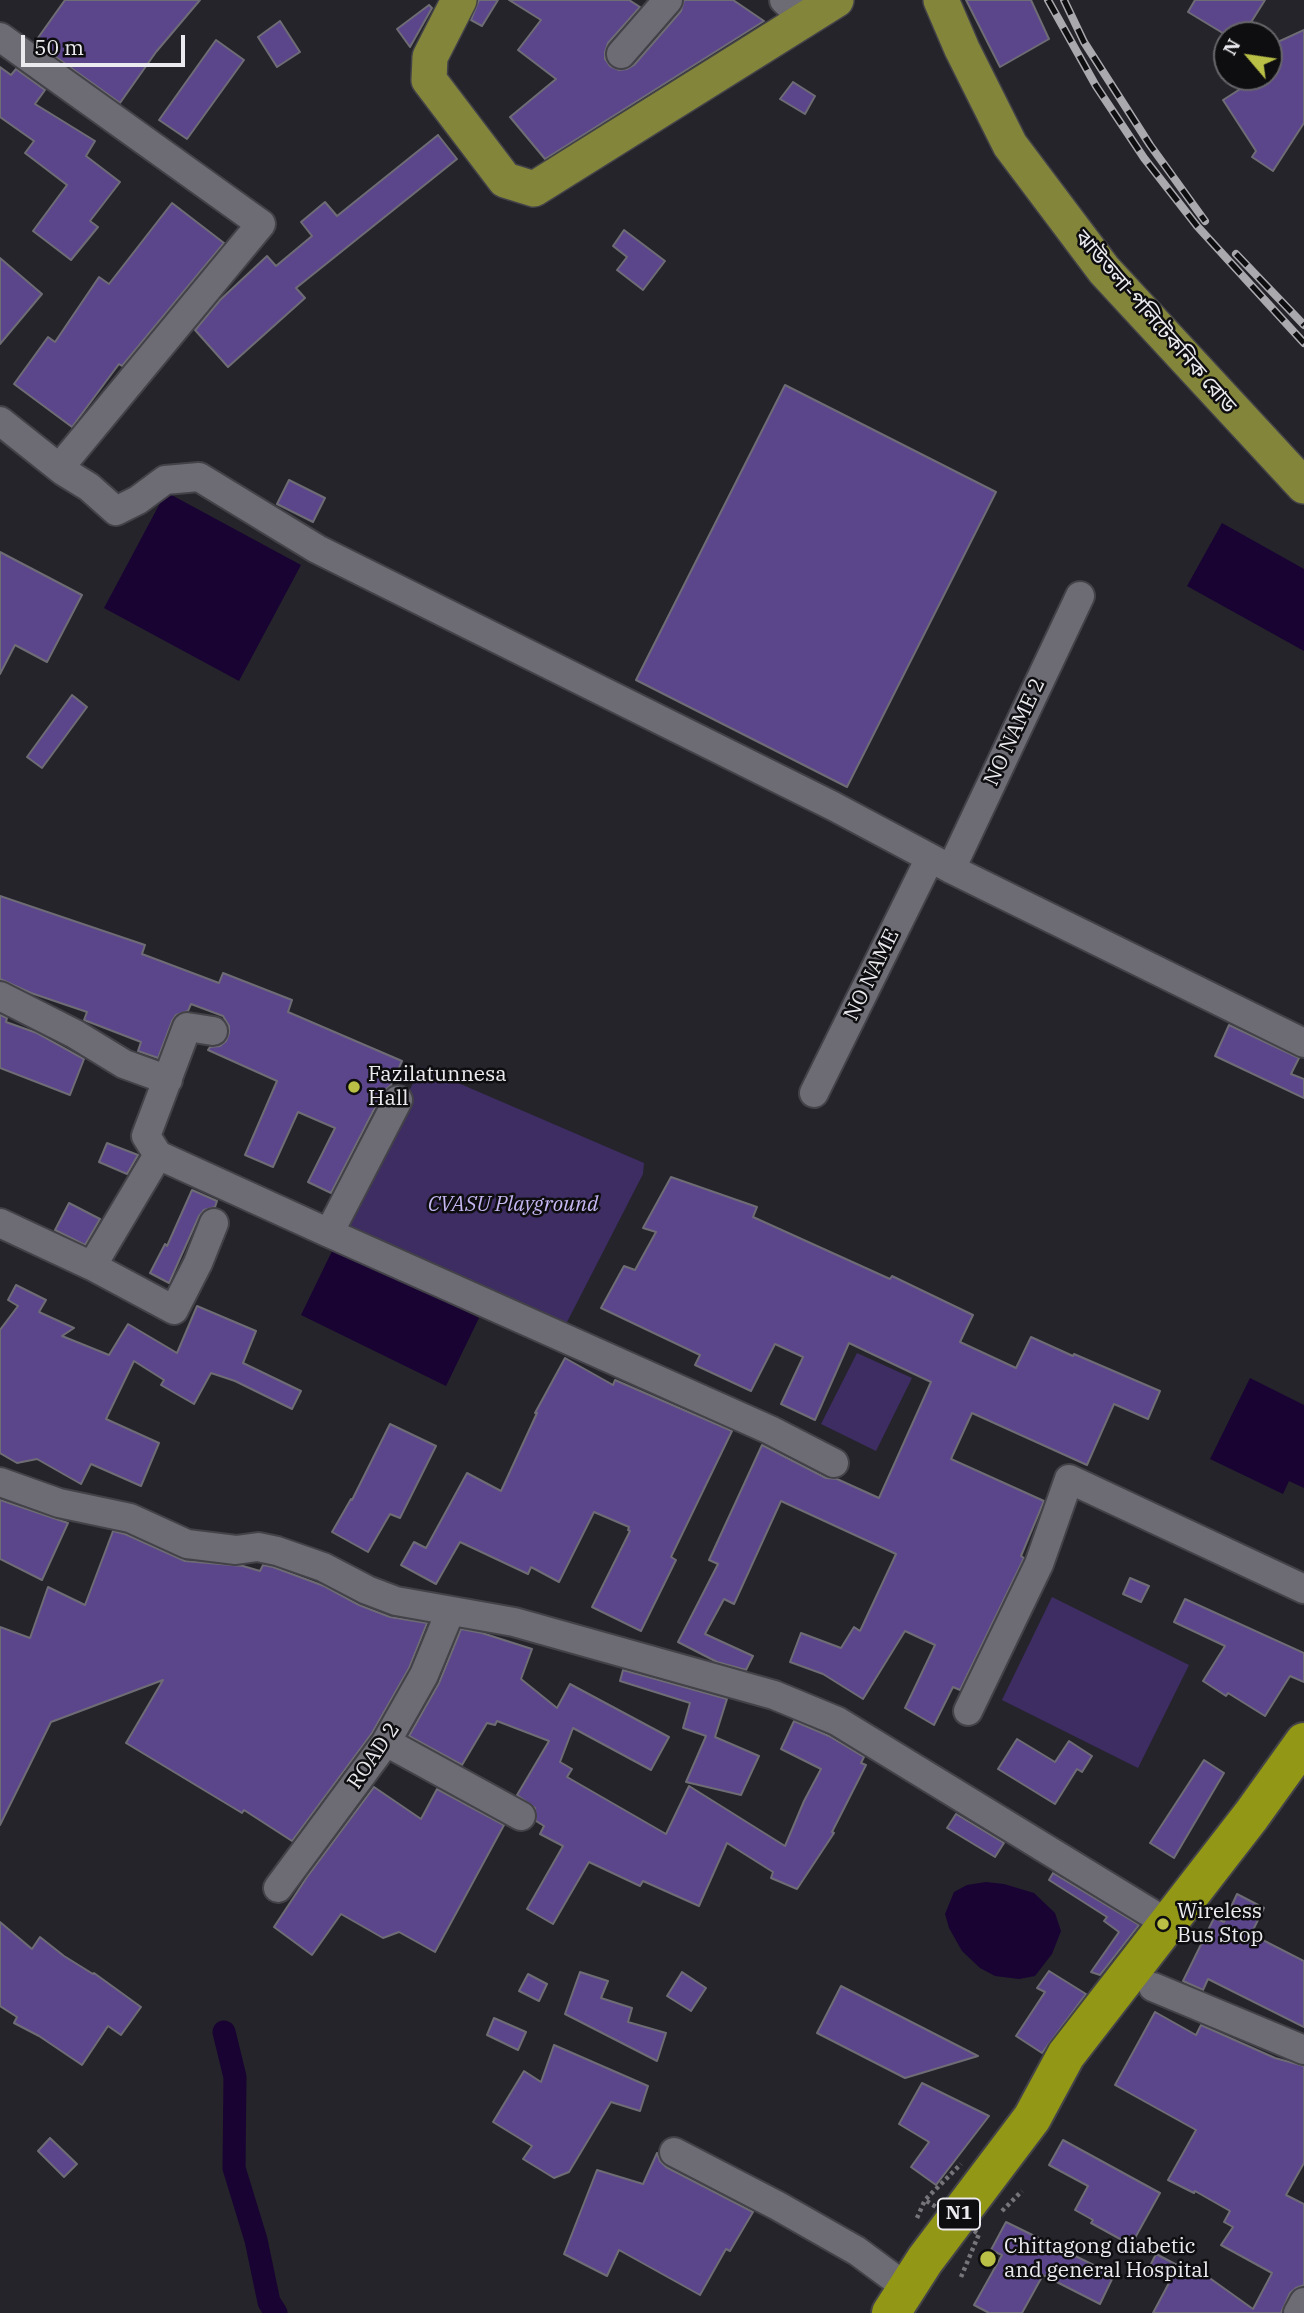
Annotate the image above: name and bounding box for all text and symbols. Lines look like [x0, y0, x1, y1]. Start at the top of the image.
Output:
scale bar [24, 21, 189, 65]
north arrow [1213, 21, 1283, 91]
text: 50 m [34, 33, 84, 61]
text: N [1217, 34, 1246, 59]
street label: ঝাউতলা-পলিটেকনিক রোড [1069, 225, 1241, 419]
street label: NO NAME 2 [979, 674, 1051, 790]
street label: NO NAME [839, 925, 905, 1025]
place label: Fazilatunnesa Hall [368, 1062, 507, 1112]
marker: Fazilatunnesa Hall [346, 1079, 362, 1095]
park label: CVASU Playground [428, 1192, 598, 1218]
street label: ROAD 2 [343, 1718, 405, 1794]
place label: Wireless Bus Stop [1177, 1899, 1263, 1949]
marker: Wireless Bus Stop [1155, 1916, 1171, 1932]
road number: N1 [938, 2198, 980, 2230]
place label: Chittagong diabetic and general Hospital [1004, 2234, 1209, 2284]
marker: Chittagong diabetic and general Hospital [978, 2249, 998, 2269]

